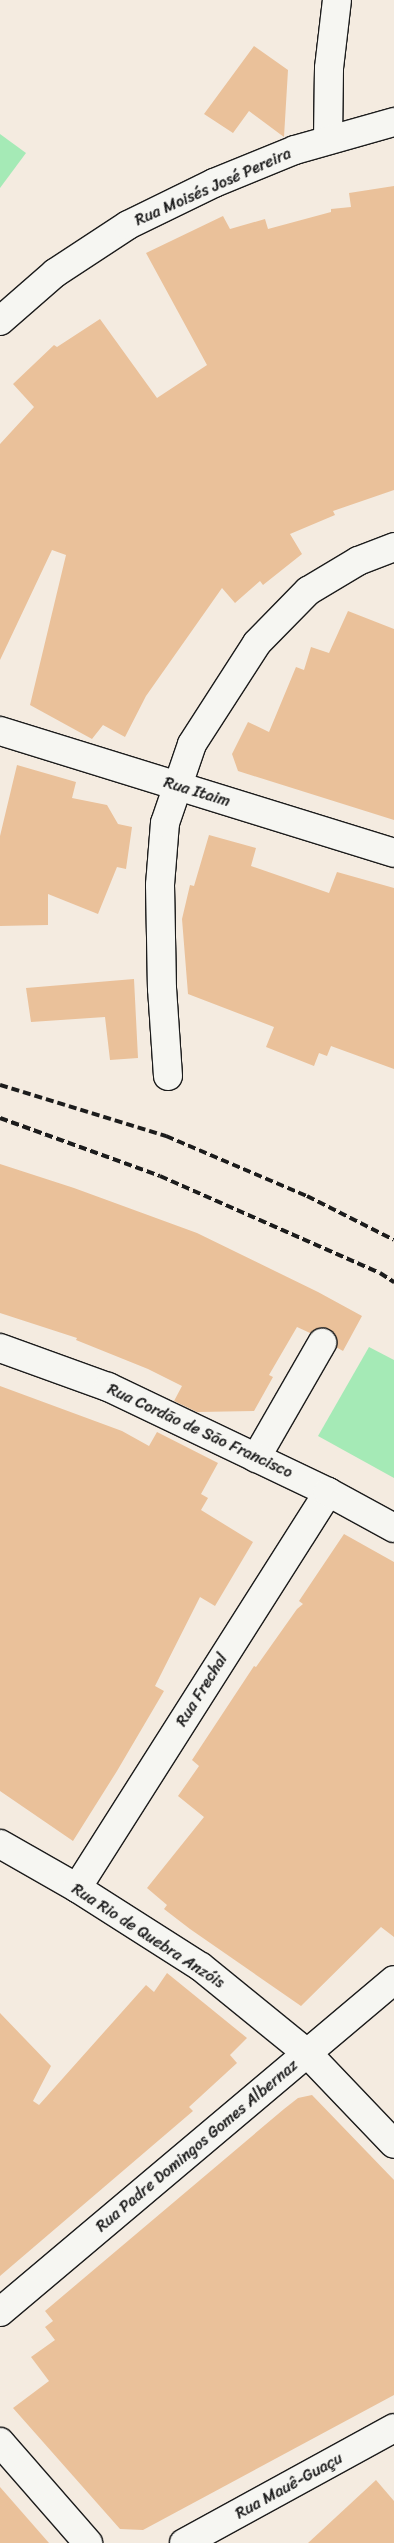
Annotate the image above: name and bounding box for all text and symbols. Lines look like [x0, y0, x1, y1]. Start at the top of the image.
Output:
street label: Rua Moisés José Pereira [131, 144, 295, 230]
street label: Rua Itaim [161, 773, 233, 811]
street label: Rua Cordão de São Francisco [104, 1379, 296, 1483]
street label: Rua Frechal [172, 1650, 232, 1730]
street label: Rua Rio de Quebra Anzóis [68, 1879, 228, 1993]
street label: Rua Padre Domingos Gomes Albernaz [92, 2055, 302, 2237]
street label: Rua Mauê-Guaçu [232, 2449, 346, 2523]

